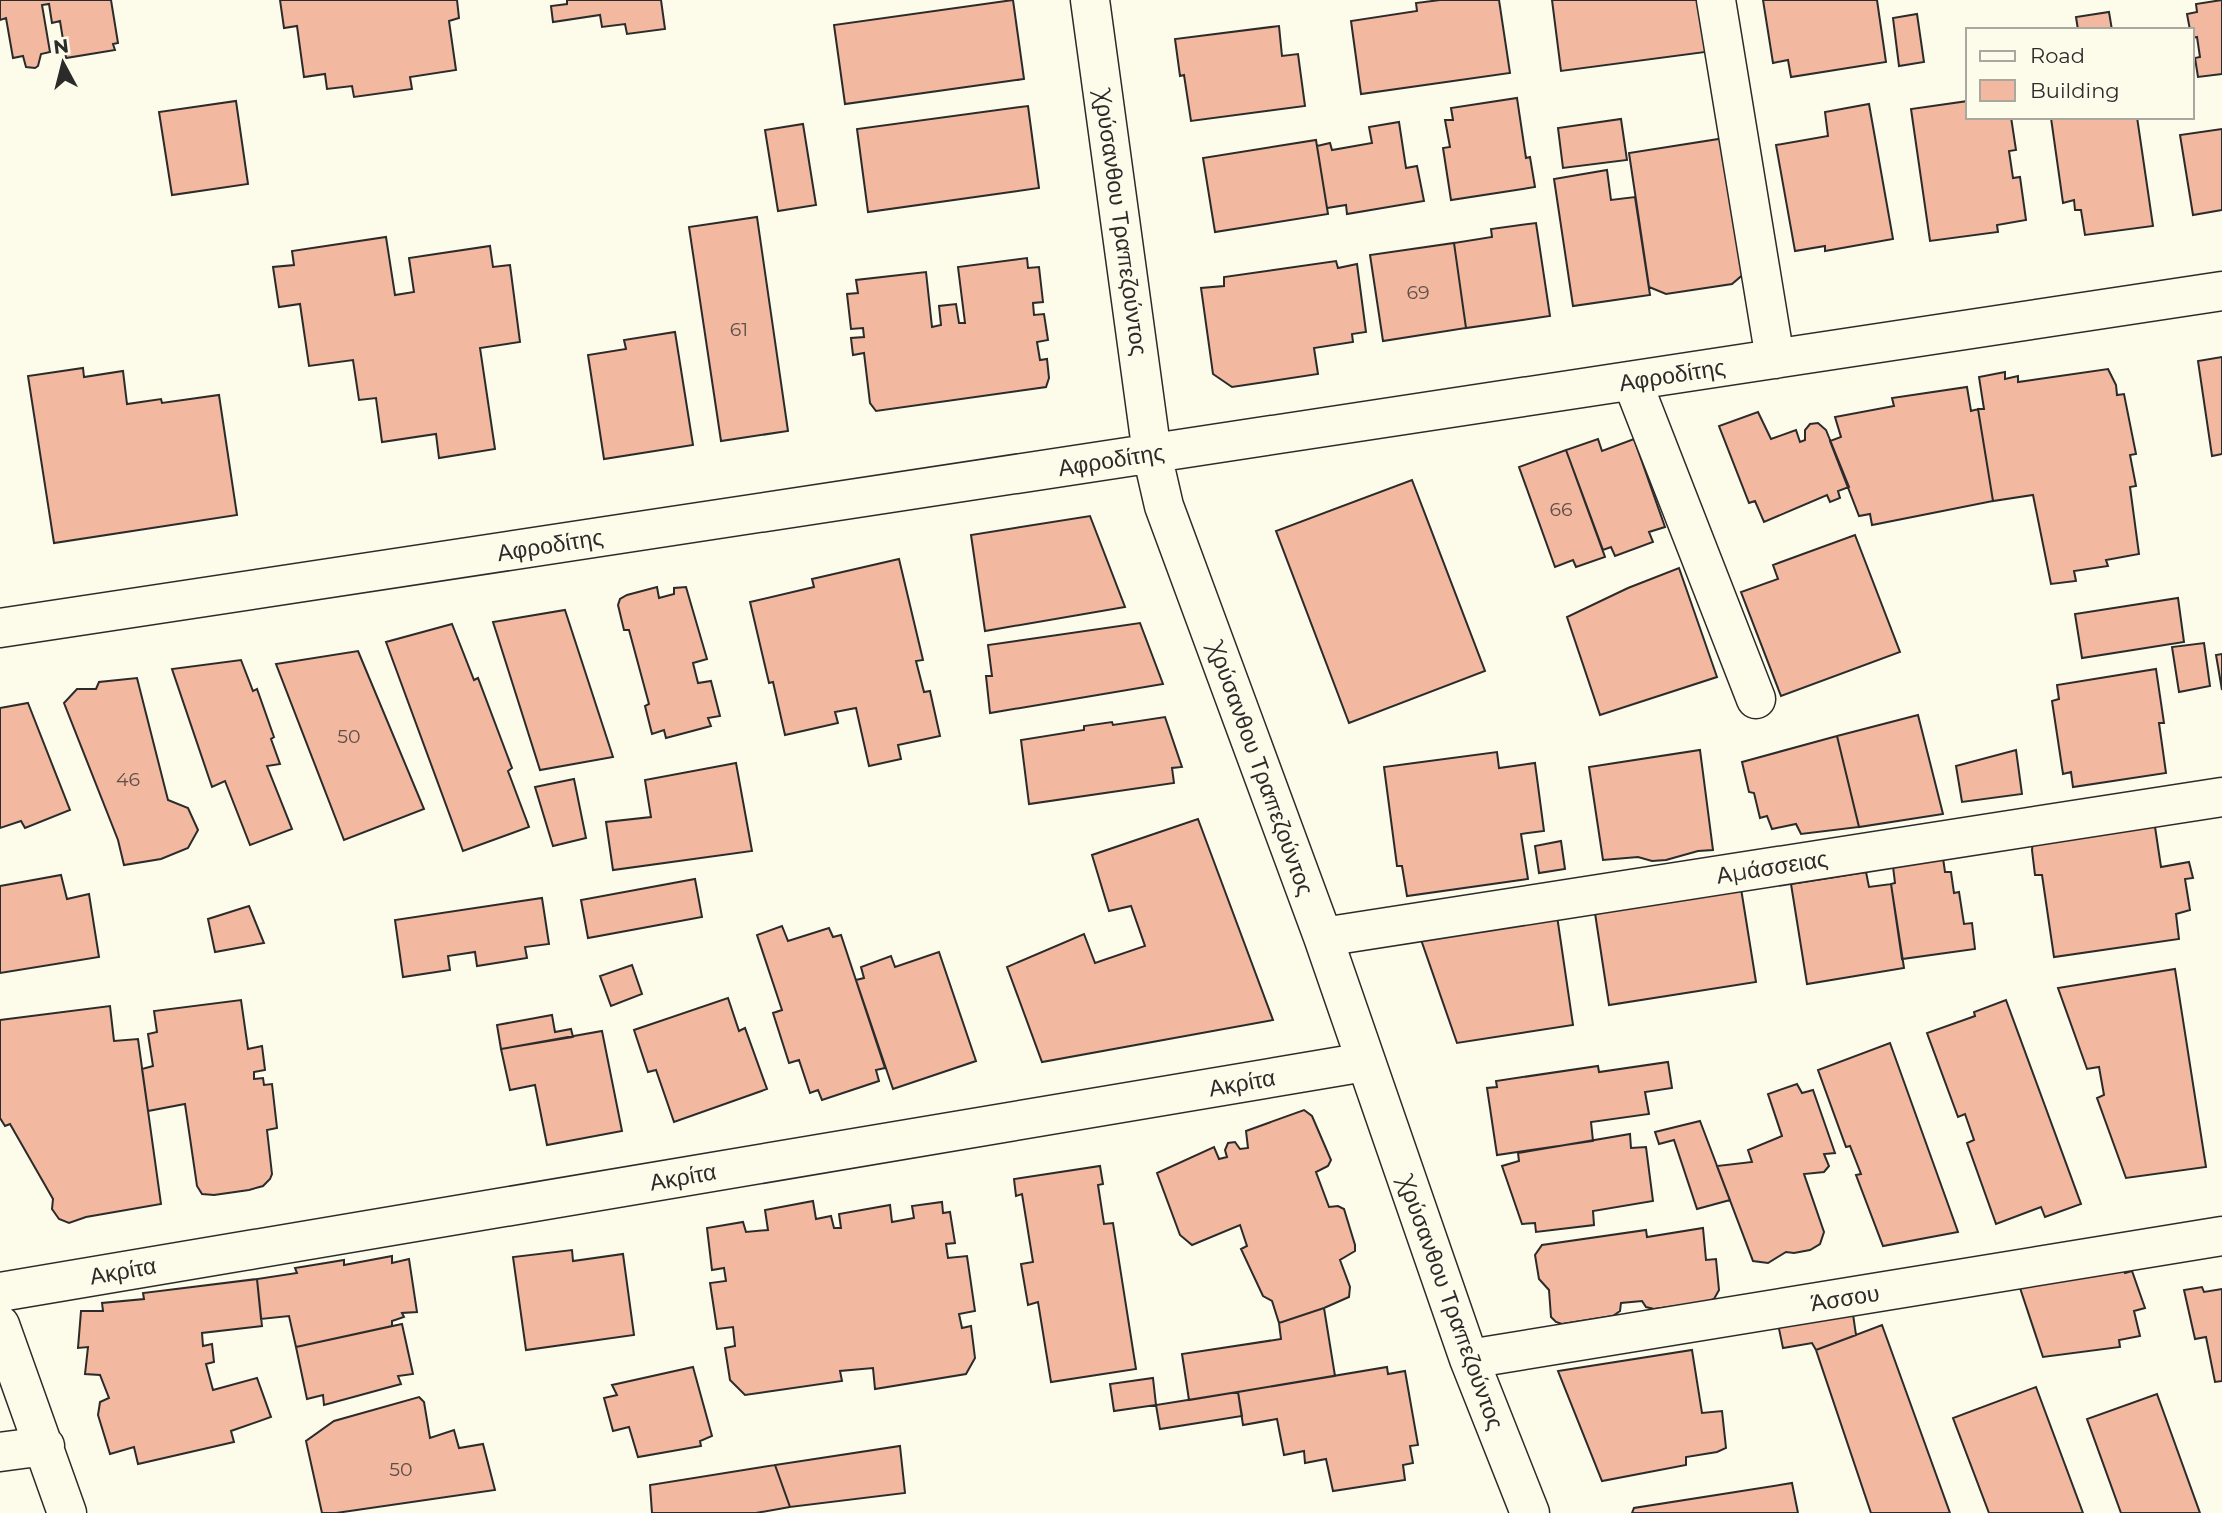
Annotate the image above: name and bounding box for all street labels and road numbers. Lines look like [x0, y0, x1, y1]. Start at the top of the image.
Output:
street label: Χρύσανθου Τραπεζούντος [1088, 86, 1153, 357]
street label: Αφροδίτης [1617, 353, 1727, 397]
street label: Αφροδίτης [1056, 438, 1166, 482]
street label: Αφροδίτης [495, 523, 605, 567]
street label: Χρύσανθου Τραπεζούντος [1201, 636, 1320, 899]
street label: Αμάσσειας [1714, 844, 1830, 890]
street label: Ακρίτα [1207, 1063, 1277, 1103]
street label: Ακρίτα [648, 1157, 718, 1197]
street label: Χρύσανθου Τραπεζούντος [1391, 1170, 1510, 1433]
street label: Ακρίτα [88, 1251, 158, 1291]
street label: Άσσου [1809, 1279, 1881, 1317]

